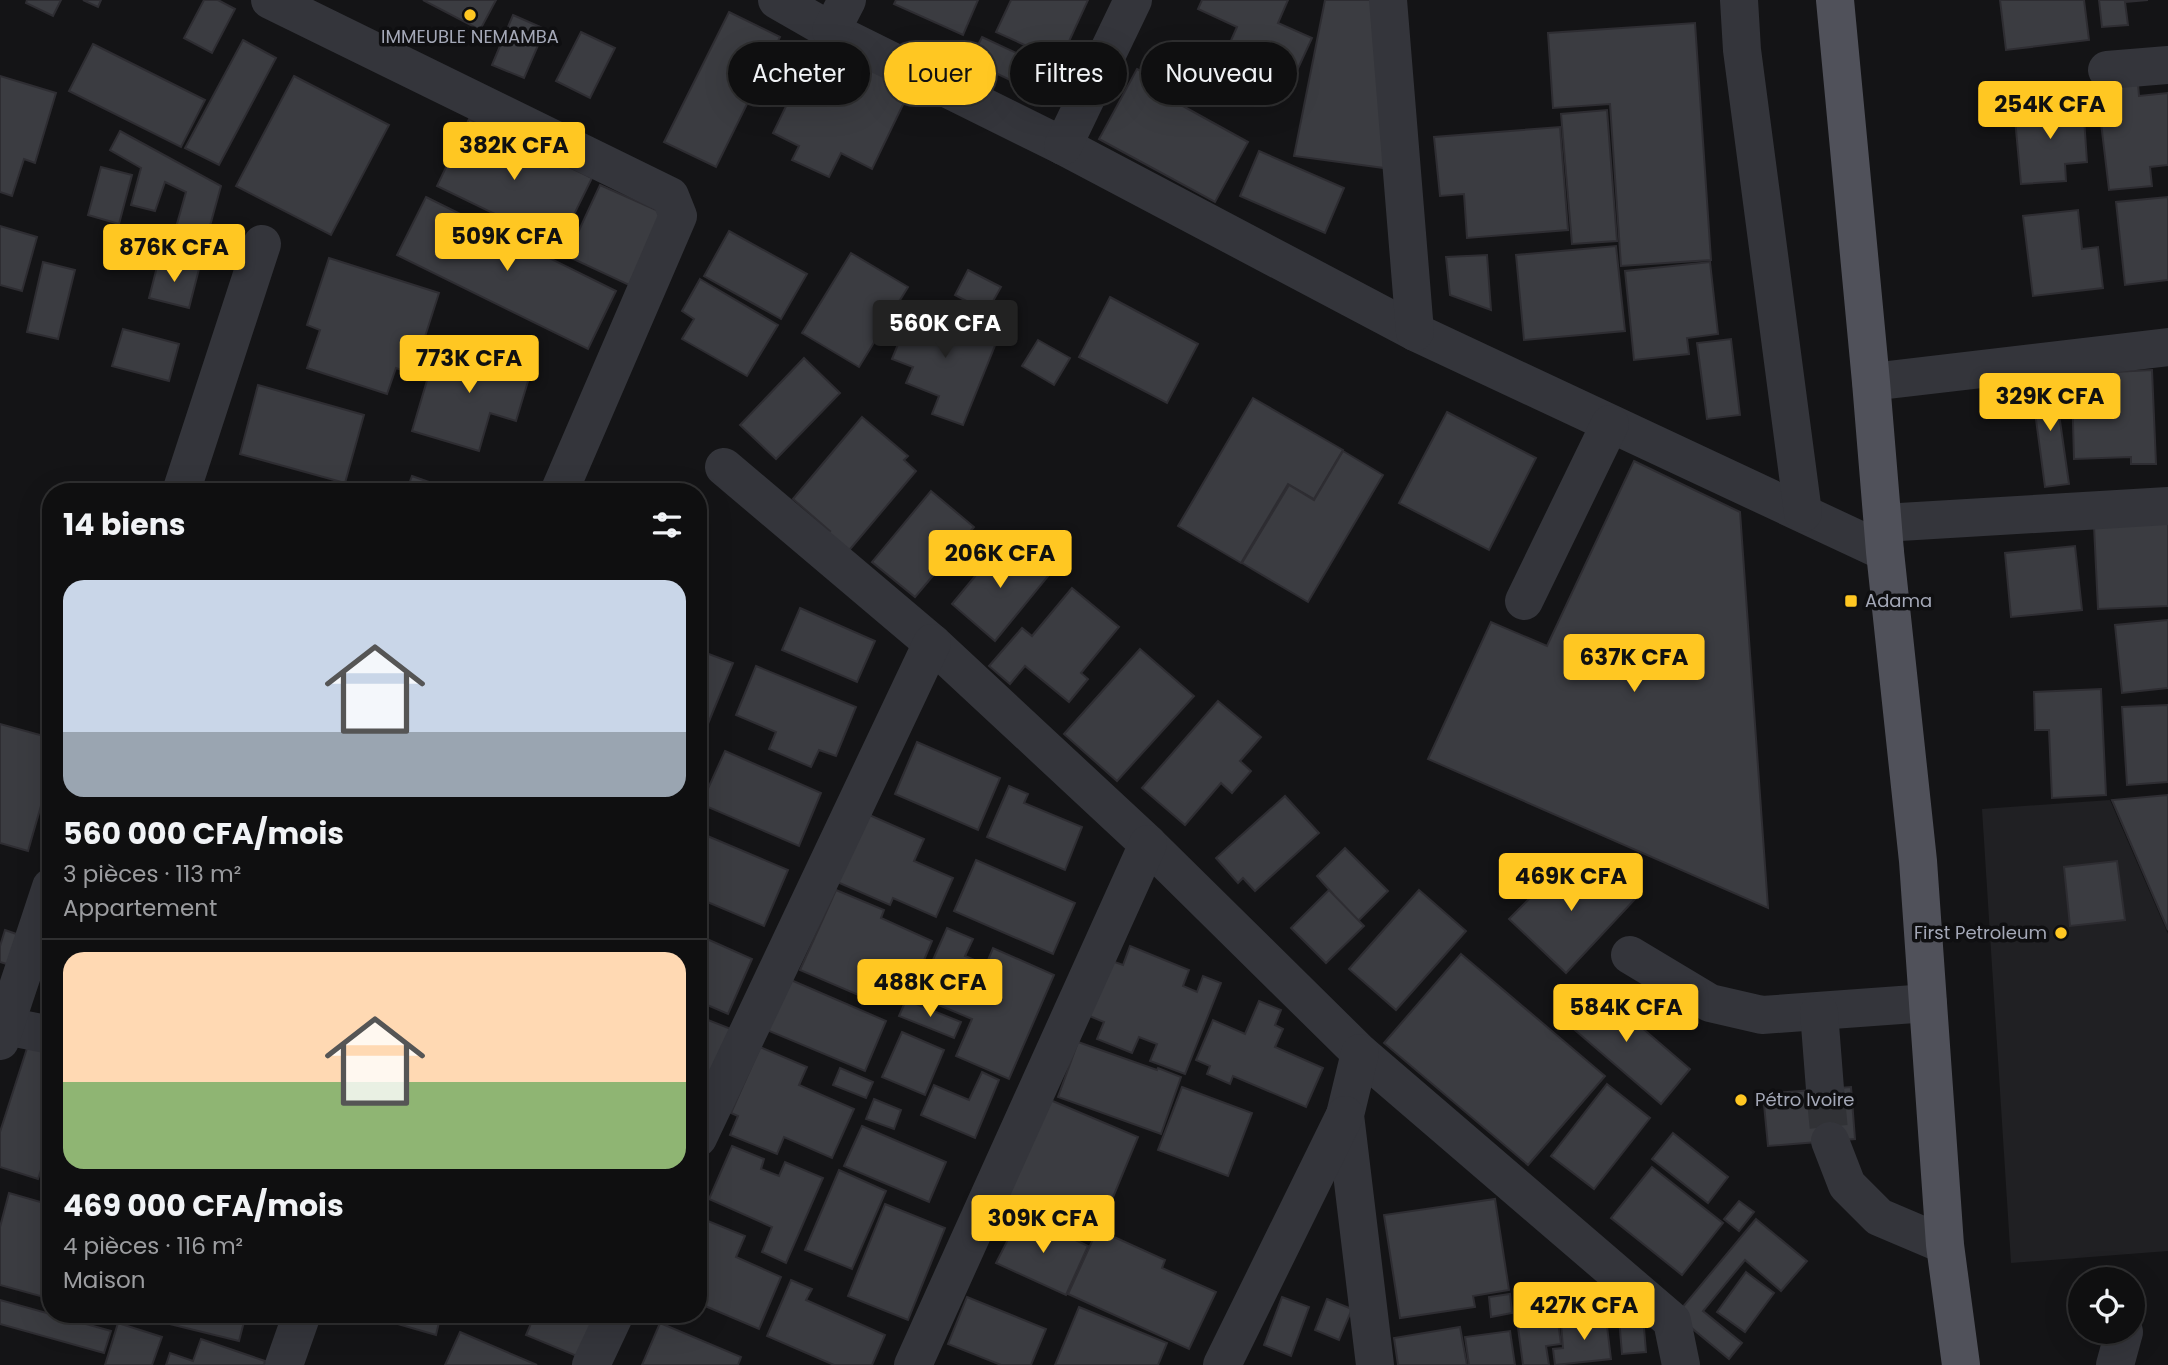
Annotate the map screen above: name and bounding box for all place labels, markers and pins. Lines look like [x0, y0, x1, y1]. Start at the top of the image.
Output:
marker: IMMEUBLE NEMAMBA [462, 7, 478, 23]
place label: IMMEUBLE NEMAMBA [381, 24, 559, 49]
pin: 254K CFA [1978, 82, 2122, 141]
pin: 382K CFA [442, 122, 586, 182]
pin: 509K CFA [435, 214, 579, 273]
pin: 876K CFA [102, 224, 246, 284]
pin: 560K CFA [873, 300, 1017, 360]
pin: 773K CFA [397, 336, 541, 395]
pin: 329K CFA [1978, 374, 2122, 433]
pin: 206K CFA [928, 530, 1072, 590]
place label: Adama [1865, 588, 1932, 613]
marker: Adama [1843, 593, 1859, 609]
pin: 637K CFA [1562, 634, 1706, 694]
pin: 469K CFA [1499, 853, 1643, 913]
place label: First Petroleum [1914, 920, 2047, 945]
marker: First Petroleum [2053, 925, 2069, 941]
pin: 488K CFA [858, 960, 1002, 1019]
pin: 584K CFA [1554, 984, 1698, 1044]
place label: Pétro Ivoire [1755, 1087, 1855, 1112]
marker: Pétro Ivoire [1733, 1092, 1749, 1108]
pin: 309K CFA [971, 1196, 1115, 1255]
pin: 427K CFA [1512, 1282, 1656, 1342]

